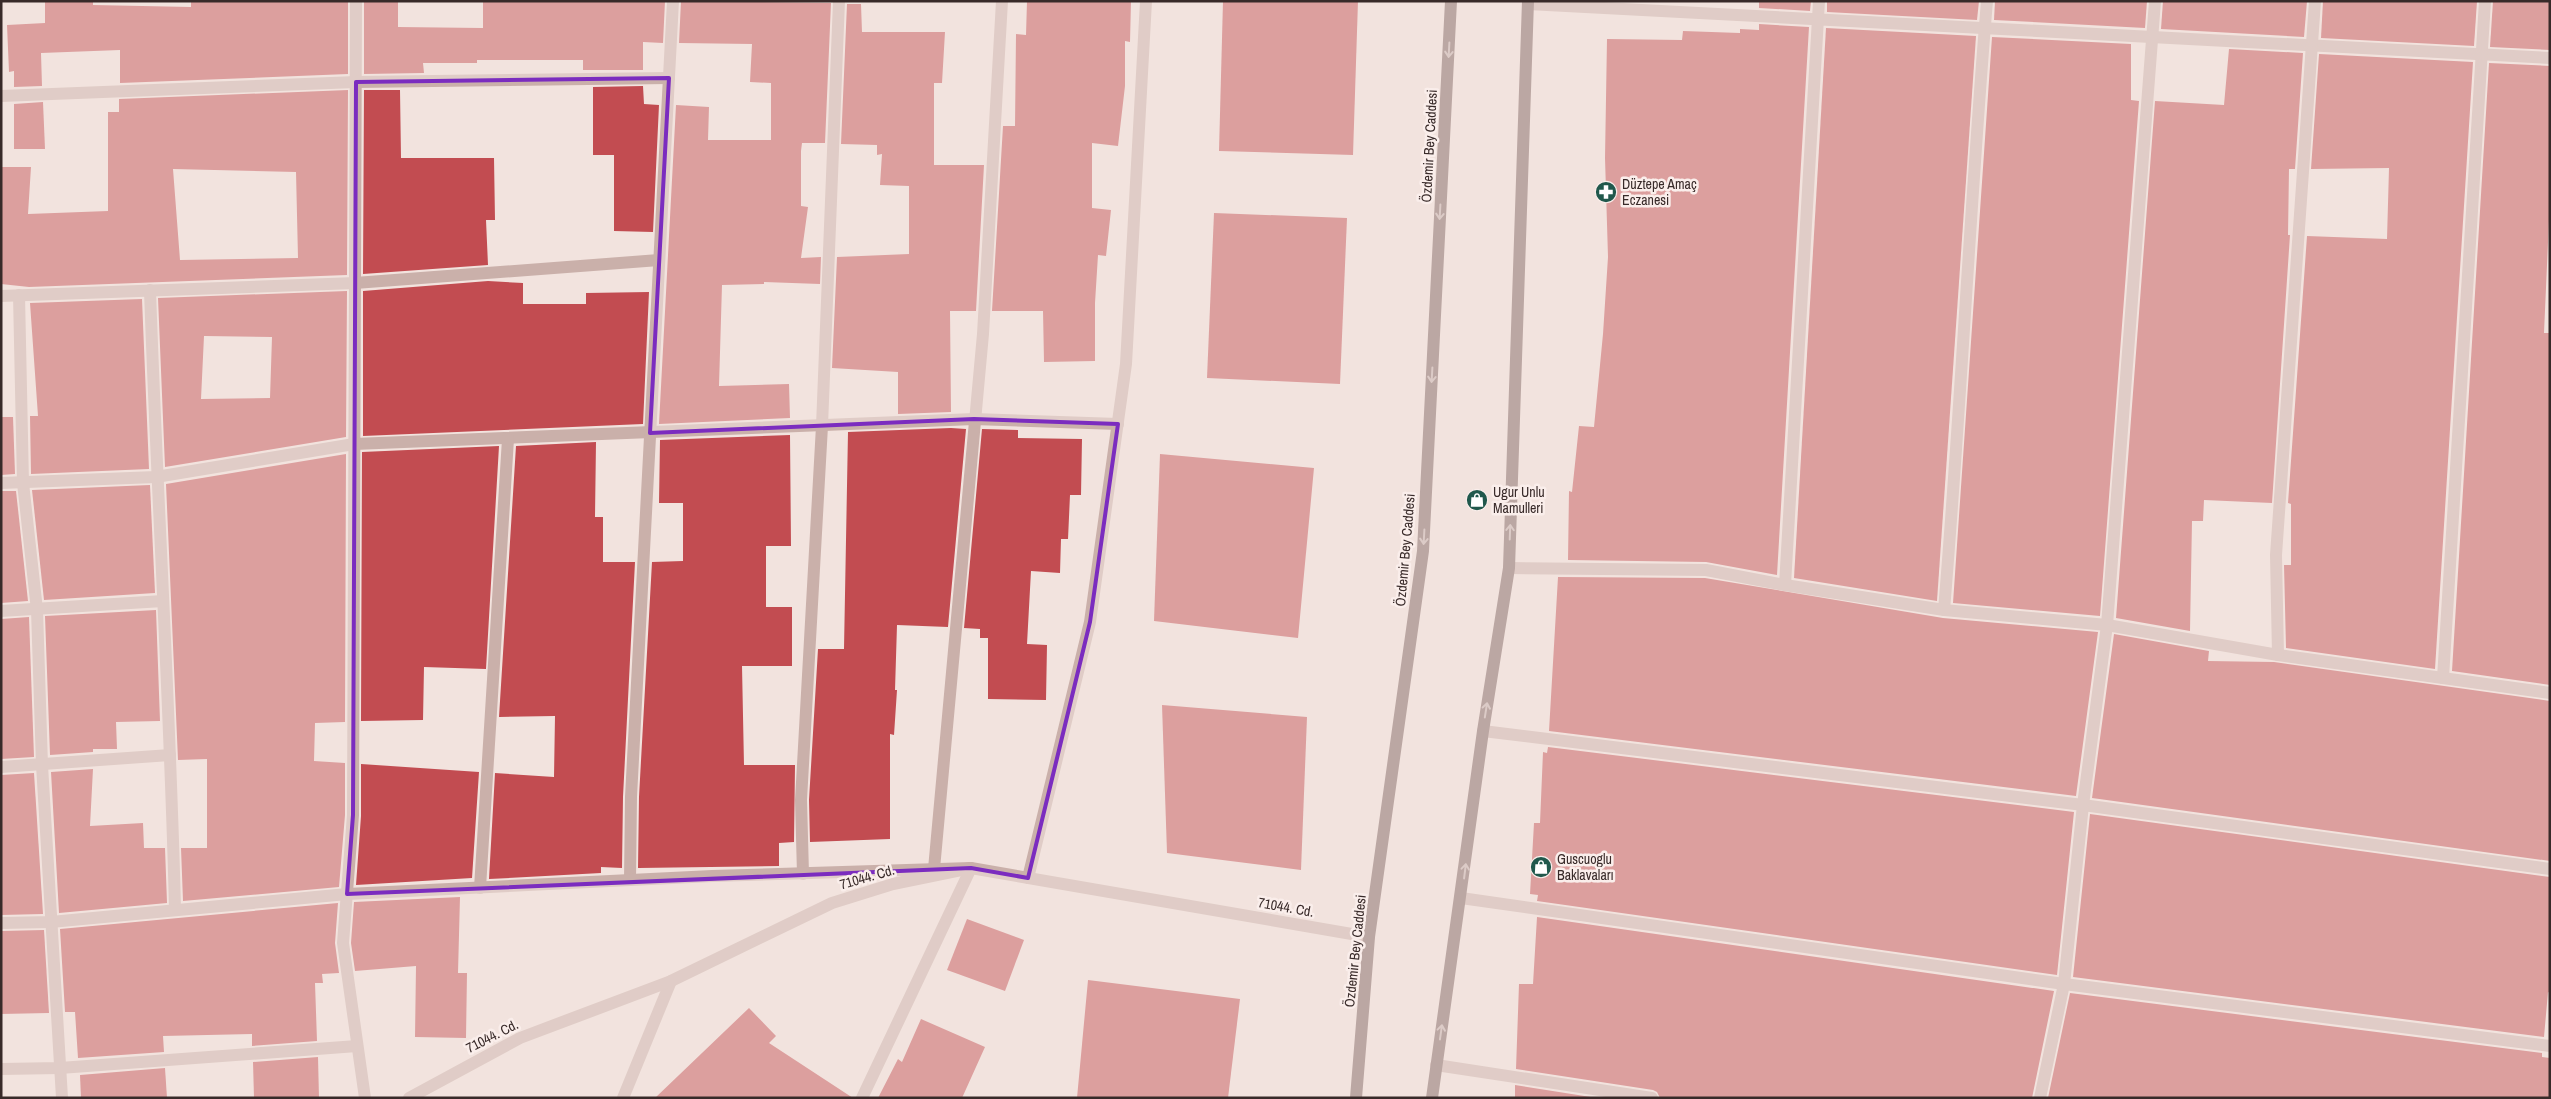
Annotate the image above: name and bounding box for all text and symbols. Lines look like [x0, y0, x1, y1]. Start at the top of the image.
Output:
one-way arrow [1444, 42, 1453, 58]
street label: Özdemir Bey Caddesi [1417, 89, 1441, 203]
place label: Düztepe Amaç Eczanesi [1622, 175, 1697, 209]
pharmacy icon: Düztepe Amaç Eczanesi [1594, 180, 1618, 204]
one-way arrow [1436, 204, 1445, 220]
one-way arrow [1428, 366, 1437, 382]
place label: Ugur Unlu Mamulleri [1493, 483, 1545, 517]
shop icon: Ugur Unlu Mamulleri [1465, 488, 1489, 512]
street label: Özdemir Bey Caddesi [1391, 493, 1419, 607]
one-way arrow [1505, 524, 1515, 540]
one-way arrow [1419, 529, 1428, 545]
one-way arrow [1482, 703, 1492, 719]
place label: Guscuoglu Baklavaları [1557, 850, 1614, 884]
shop icon: Guscuoglu Baklavaları [1529, 855, 1553, 879]
street label: 71044. Cd. [838, 861, 896, 893]
one-way arrow [1460, 864, 1470, 880]
street label: 71044. Cd. [1257, 893, 1315, 921]
street label: Özdemir Bey Caddesi [1340, 894, 1370, 1008]
street label: 71044. Cd. [463, 1015, 521, 1057]
one-way arrow [1437, 1025, 1447, 1041]

